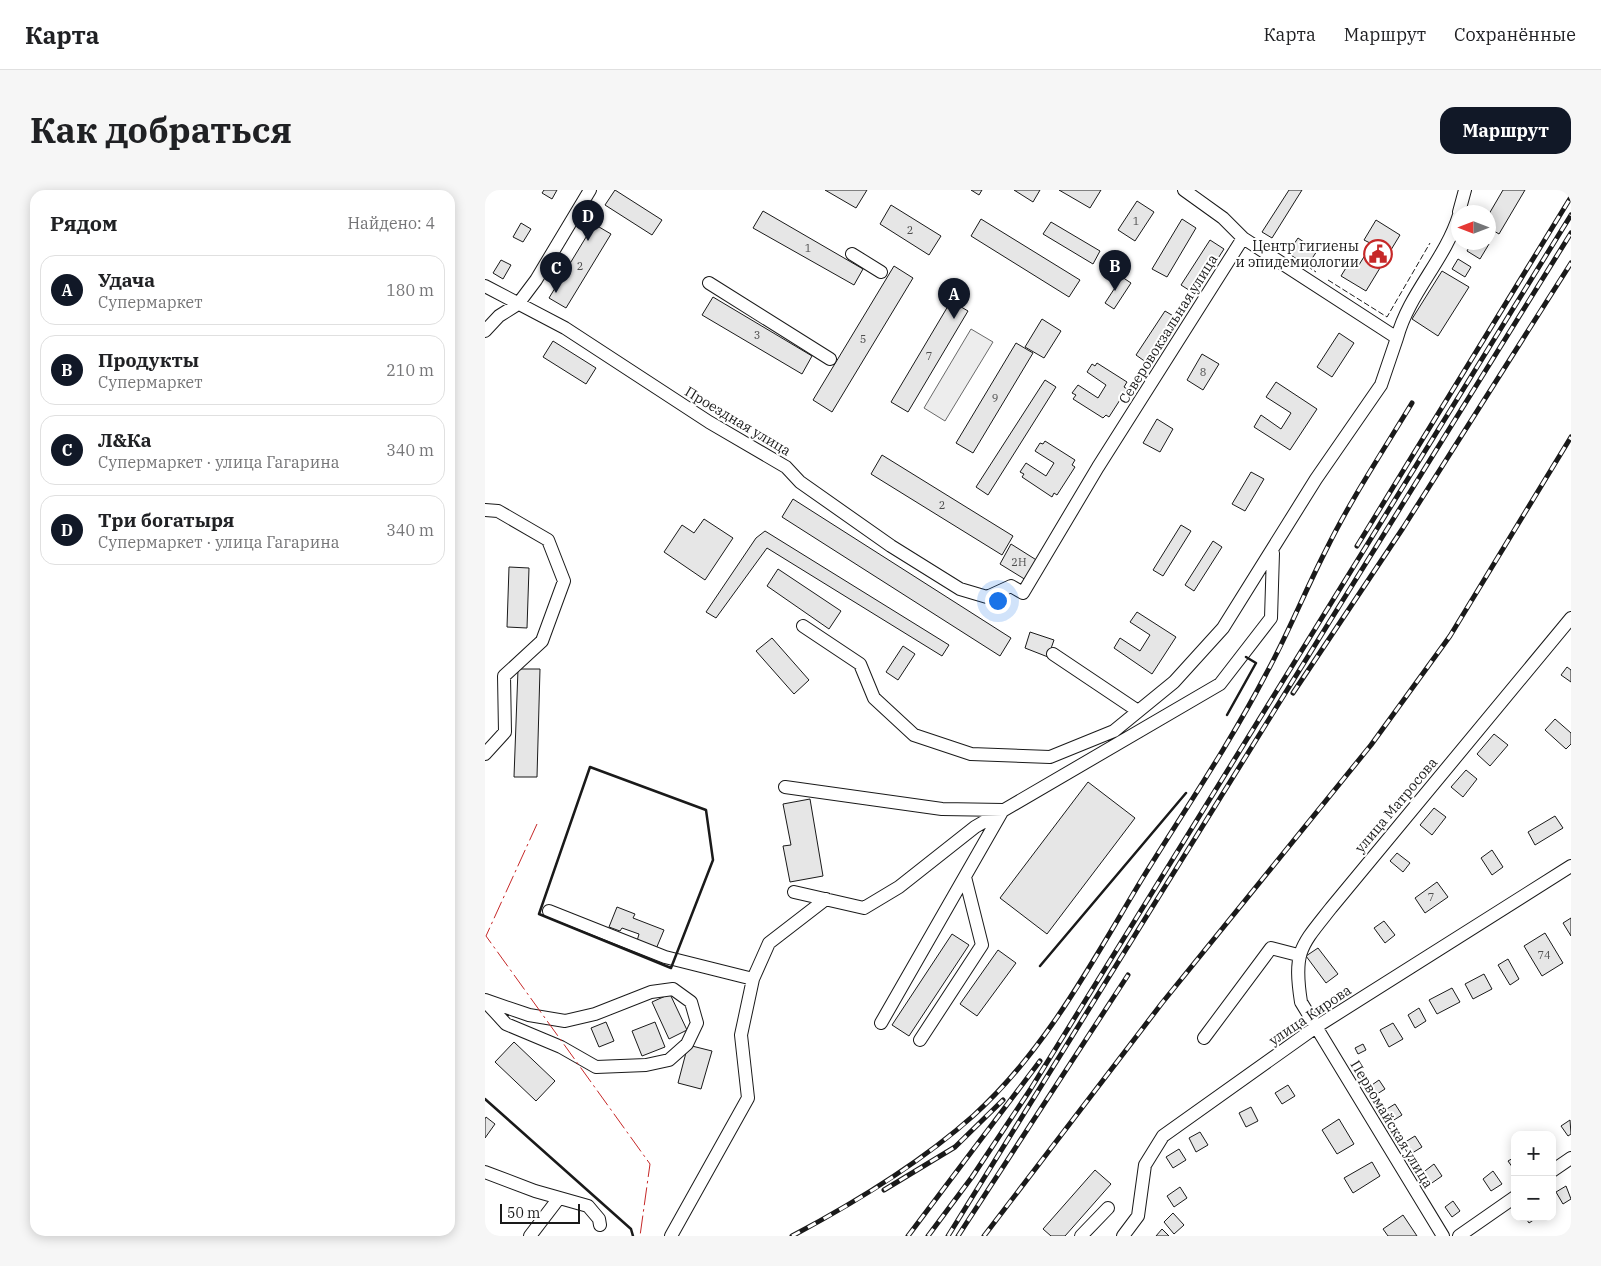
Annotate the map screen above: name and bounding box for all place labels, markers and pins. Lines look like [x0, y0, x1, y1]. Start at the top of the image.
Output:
pin: D [572, 200, 604, 241]
place label: Центр гигиены и эпидемиологии [1235, 237, 1359, 271]
public building icon: Центр гигиены и эпидемиологии [1363, 239, 1393, 269]
pin: B [1099, 250, 1131, 291]
pin: C [540, 252, 572, 293]
pin: A [938, 278, 970, 319]

